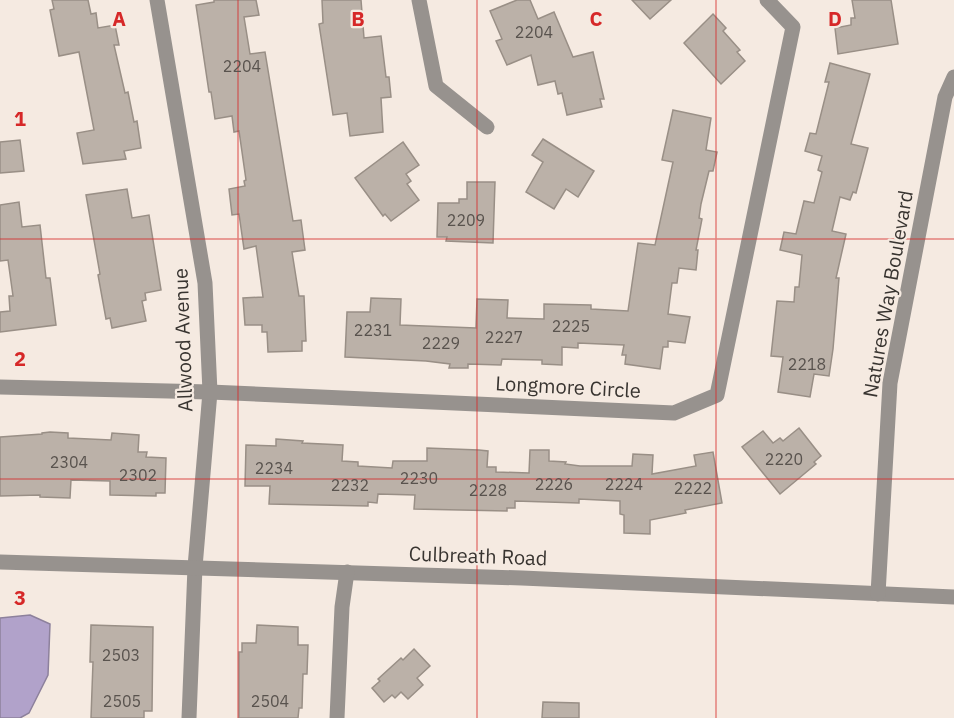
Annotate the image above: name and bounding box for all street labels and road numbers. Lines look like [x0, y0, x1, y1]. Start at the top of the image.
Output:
street label: Natures Way Boulevard [856, 188, 919, 400]
street label: Allwood Avenue [166, 267, 199, 413]
street label: Longmore Circle [495, 369, 641, 404]
street label: Culbreath Road [408, 540, 548, 571]

